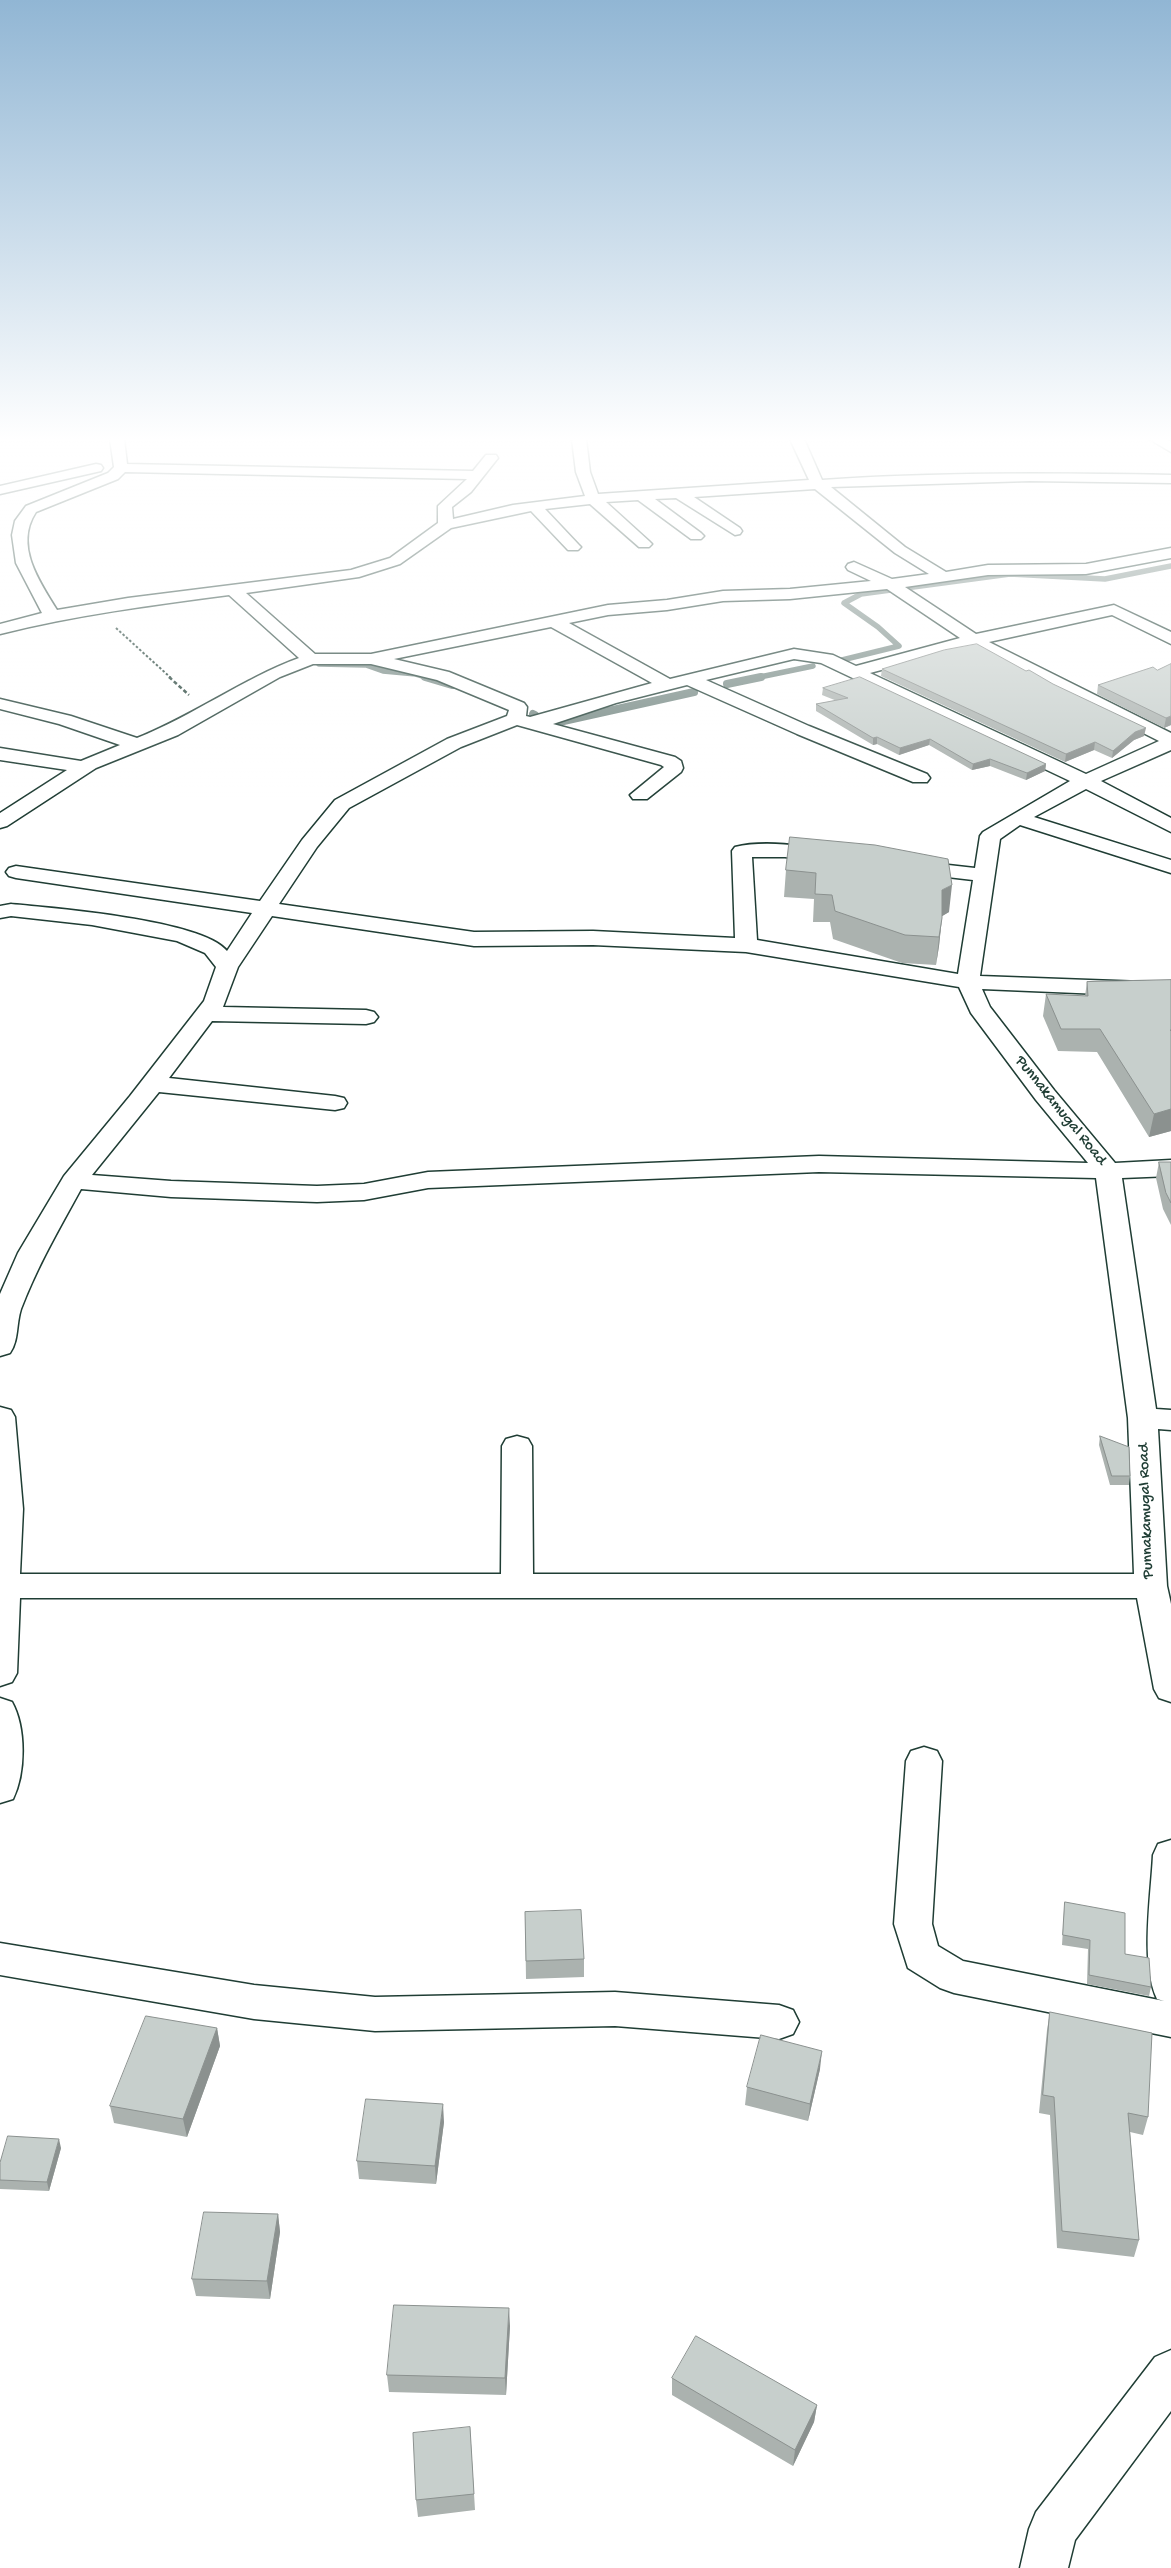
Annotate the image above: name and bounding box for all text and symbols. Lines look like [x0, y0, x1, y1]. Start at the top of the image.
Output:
street label: Punnakamugal Road [1010, 1052, 1110, 1170]
street label: Punnakamugal Road [1135, 1443, 1159, 1579]

